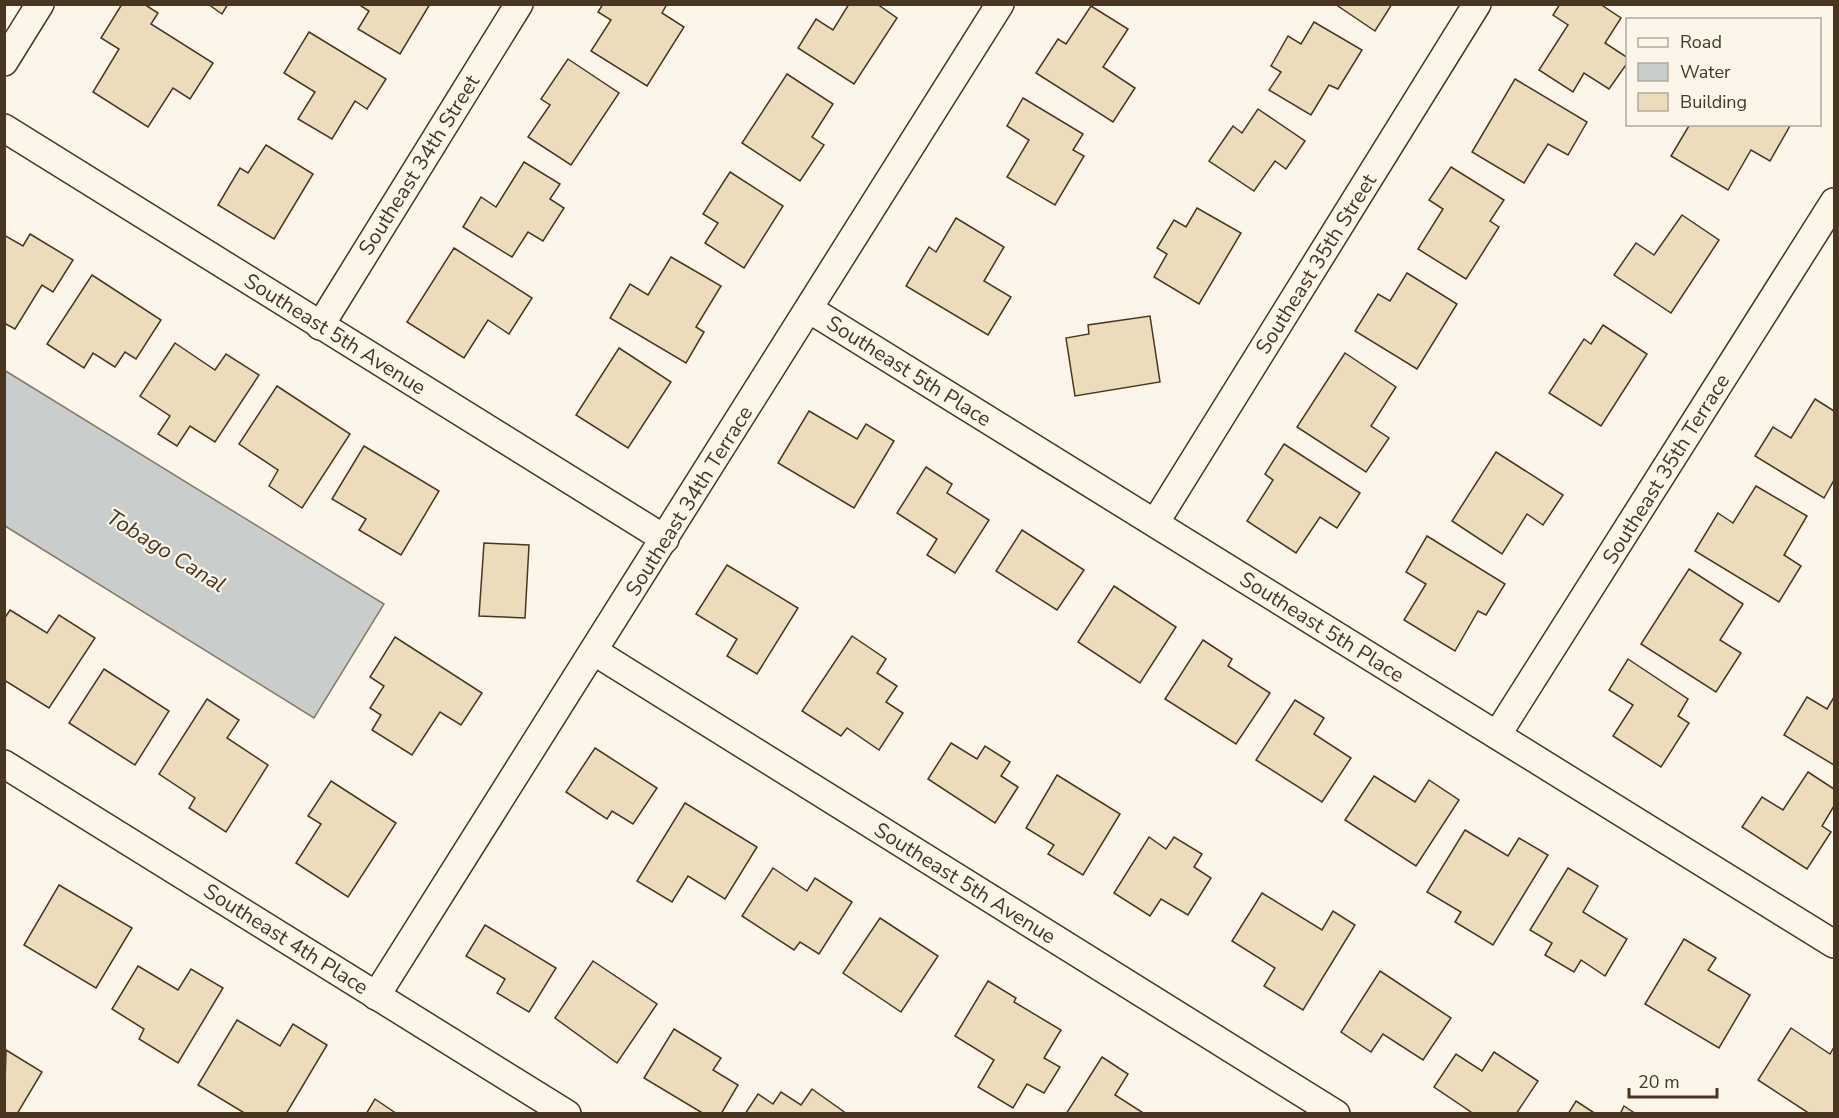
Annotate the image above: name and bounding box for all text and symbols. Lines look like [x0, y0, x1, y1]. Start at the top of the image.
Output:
legend [1626, 18, 1821, 126]
text: Road [1680, 30, 1722, 54]
text: Water [1680, 60, 1731, 84]
street label: Southeast 34th Street [352, 69, 486, 261]
text: Building [1680, 90, 1747, 114]
street label: Southeast 35th Street [1249, 168, 1383, 360]
street label: Southeast 5th Avenue [239, 267, 431, 401]
street label: Southeast 5th Place [821, 309, 997, 433]
street label: Southeast 35th Terrace [1596, 368, 1736, 570]
street label: Southeast 34th Terrace [619, 400, 759, 602]
water label: Tobago Canal [100, 502, 232, 600]
street label: Southeast 5th Place [1234, 565, 1410, 689]
street label: Southeast 5th Avenue [869, 816, 1061, 950]
street label: Southeast 4th Place [198, 877, 374, 1001]
scale bar [1629, 1061, 1718, 1099]
text: 20 m [1638, 1070, 1680, 1094]

